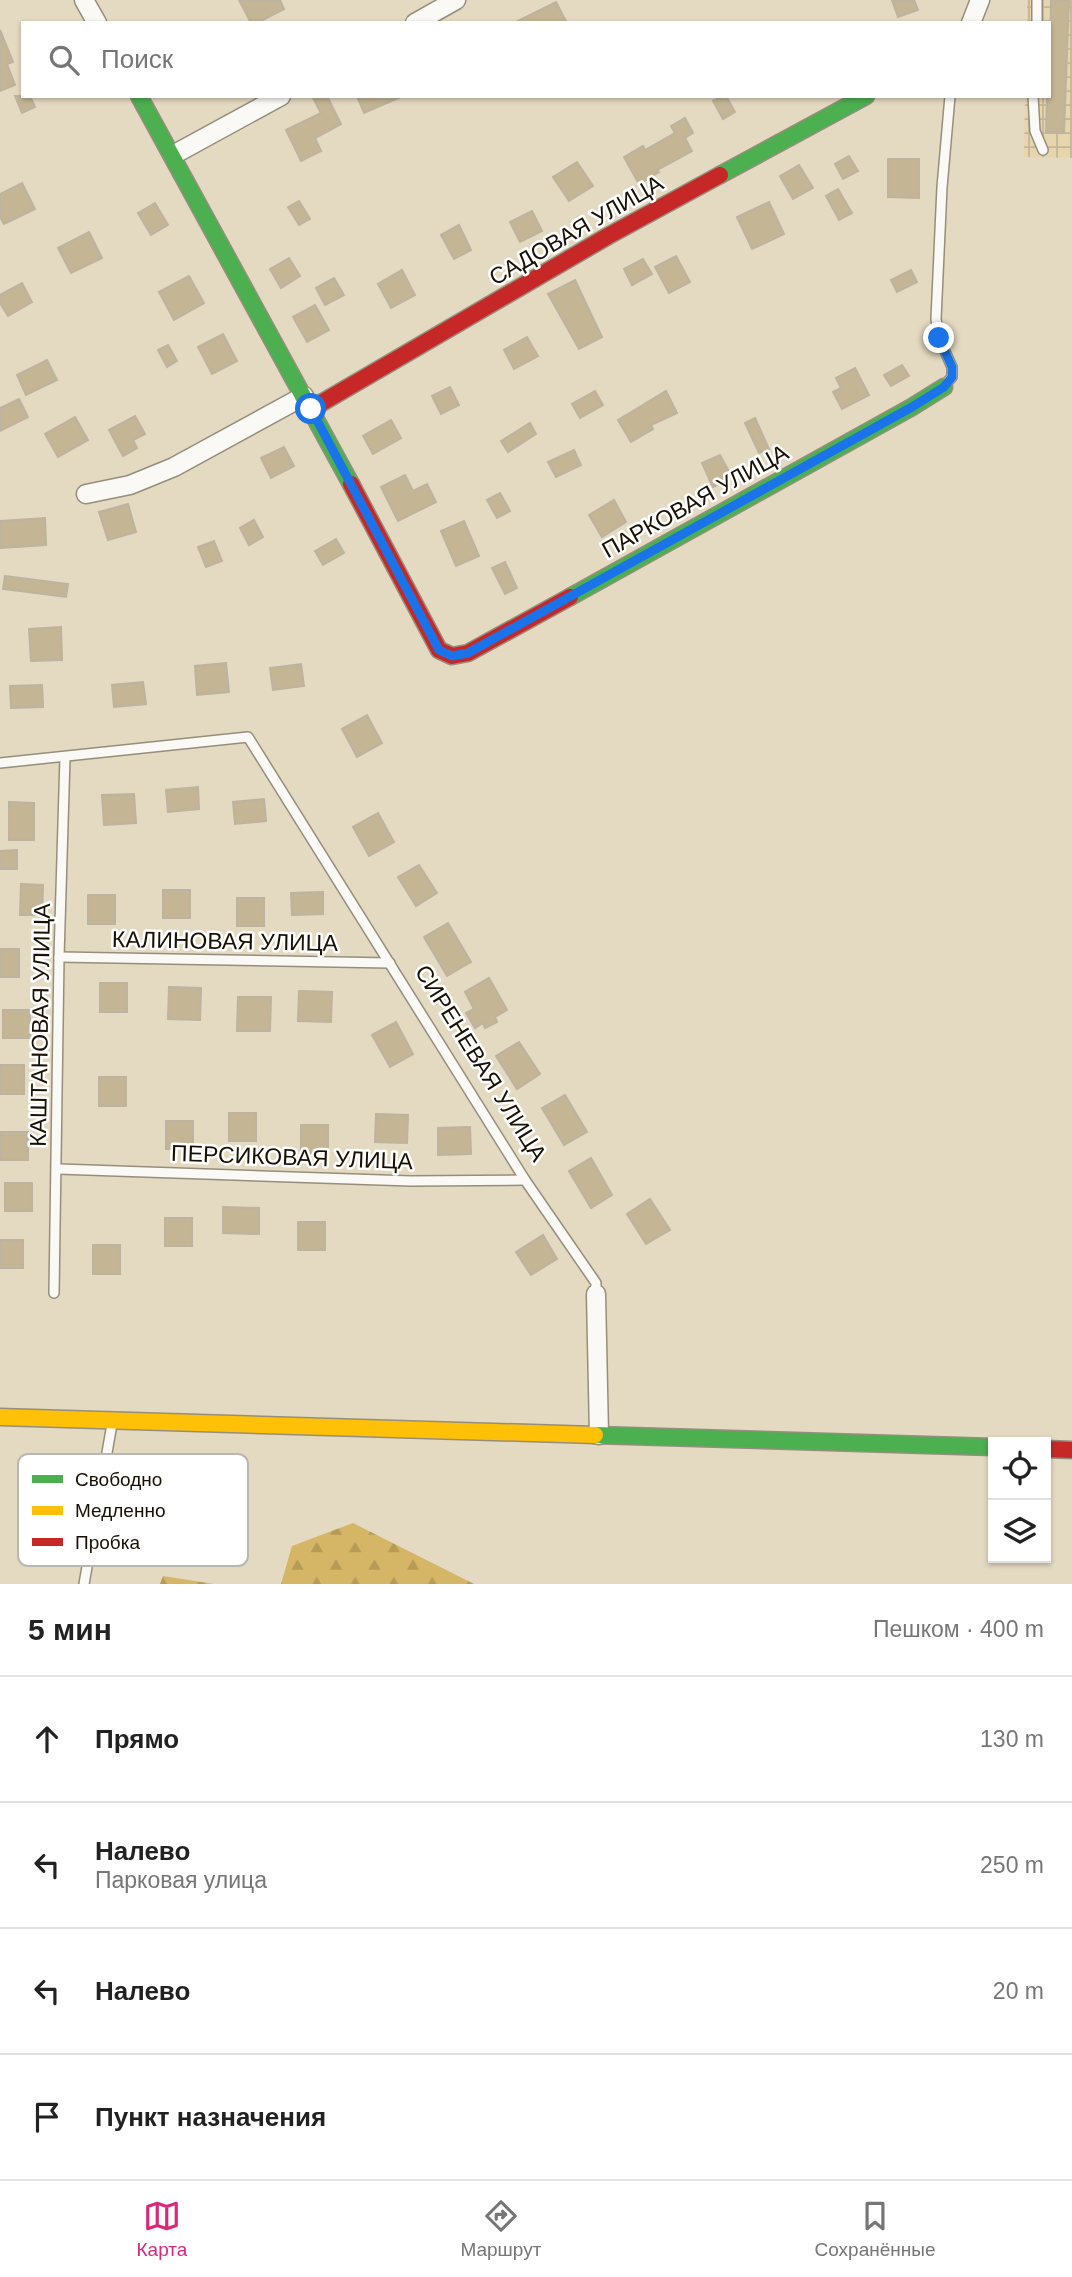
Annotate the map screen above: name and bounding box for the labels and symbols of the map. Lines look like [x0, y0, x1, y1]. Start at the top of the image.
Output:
street label: САДОВАЯ УЛИЦА [484, 169, 668, 290]
route end [923, 322, 954, 353]
route start [295, 393, 326, 424]
street label: ПАРКОВАЯ УЛИЦА [597, 439, 793, 563]
street label: КАШТАНОВАЯ УЛИЦА [25, 902, 55, 1147]
street label: КАЛИНОВАЯ УЛИЦА [112, 926, 339, 956]
street label: СИРЕНЕВАЯ УЛИЦА [410, 960, 552, 1166]
street label: ПЕРСИКОВАЯ УЛИЦА [171, 1140, 414, 1174]
legend [18, 1454, 248, 1566]
text: Свободно [75, 1469, 162, 1490]
text: Медленно [75, 1500, 165, 1521]
text: Пробка [75, 1532, 140, 1553]

